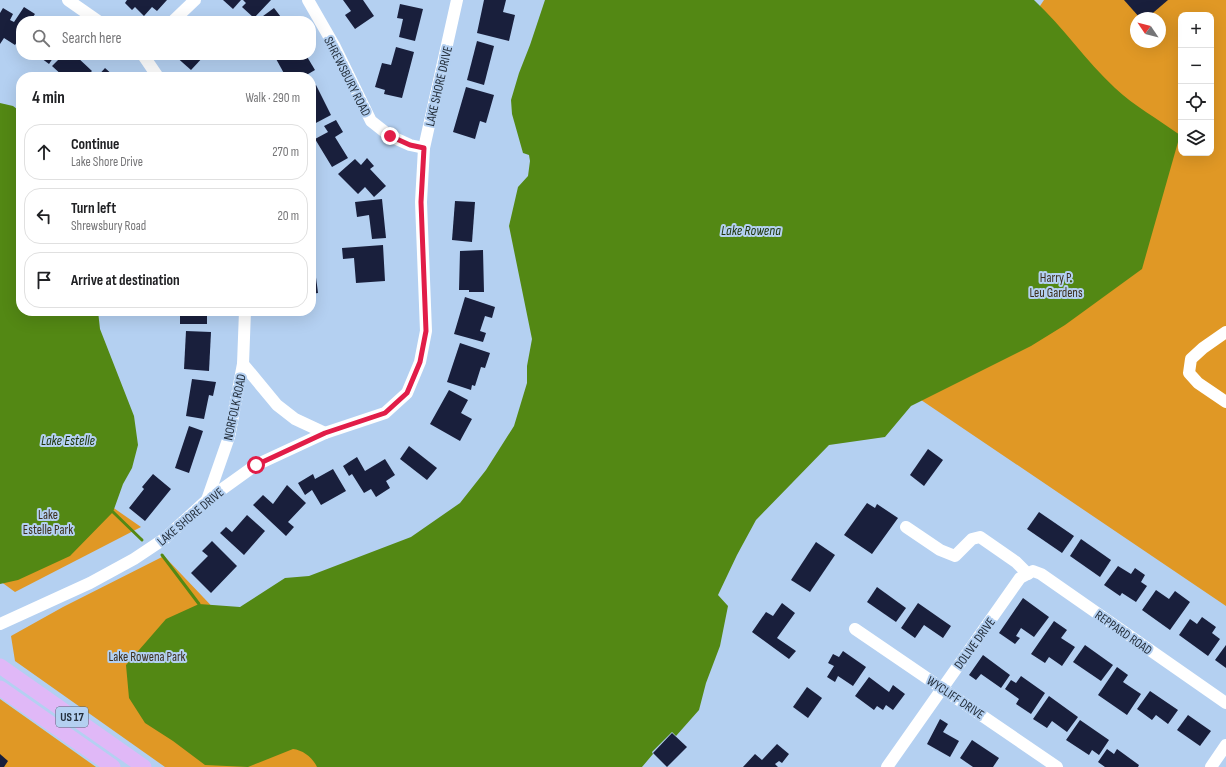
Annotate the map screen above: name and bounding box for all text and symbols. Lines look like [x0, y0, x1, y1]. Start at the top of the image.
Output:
north arrow [1130, 12, 1166, 48]
map controls [1178, 12, 1214, 156]
button: + [1178, 12, 1214, 48]
search box [16, 16, 316, 60]
icon: search [30, 27, 52, 49]
text: Search here [62, 29, 122, 48]
street label: SHREWSBURY ROAD [320, 34, 374, 119]
street label: LAKE SHORE DRIVE [422, 44, 456, 128]
button: − [1178, 48, 1214, 84]
button: locate [1178, 84, 1214, 120]
text: 4 min [32, 88, 65, 108]
text: Walk · 290 m [245, 90, 300, 106]
button: layers [1178, 120, 1214, 156]
route end [381, 127, 399, 145]
text: Continue [71, 135, 120, 154]
icon: ahead [33, 141, 55, 163]
text: 270 m [272, 144, 299, 160]
text: Lake Shore Drive [71, 154, 143, 170]
text: Turn left [71, 199, 116, 218]
icon: left [33, 205, 55, 227]
text: 20 m [277, 208, 299, 224]
text: Shrewsbury Road [71, 218, 146, 234]
water label: Lake Rowena [721, 222, 781, 239]
icon: arrive [33, 269, 55, 291]
park label: Harry P. Leu Gardens [1029, 270, 1083, 301]
text: Arrive at destination [71, 271, 180, 290]
street label: NORFOLK ROAD [220, 373, 250, 442]
water label: Lake Estelle [41, 432, 95, 449]
route start [247, 456, 265, 474]
street label: LAKE SHORE DRIVE [154, 484, 227, 549]
park label: Lake Estelle Park [23, 507, 73, 538]
street label: REPPARD ROAD [1092, 607, 1155, 658]
street label: DOLIVE DRIVE [951, 615, 999, 672]
park label: Lake Rowena Park [108, 649, 186, 665]
street label: WYCLIFF DRIVE [924, 673, 987, 723]
road number: US 17 [56, 707, 88, 727]

